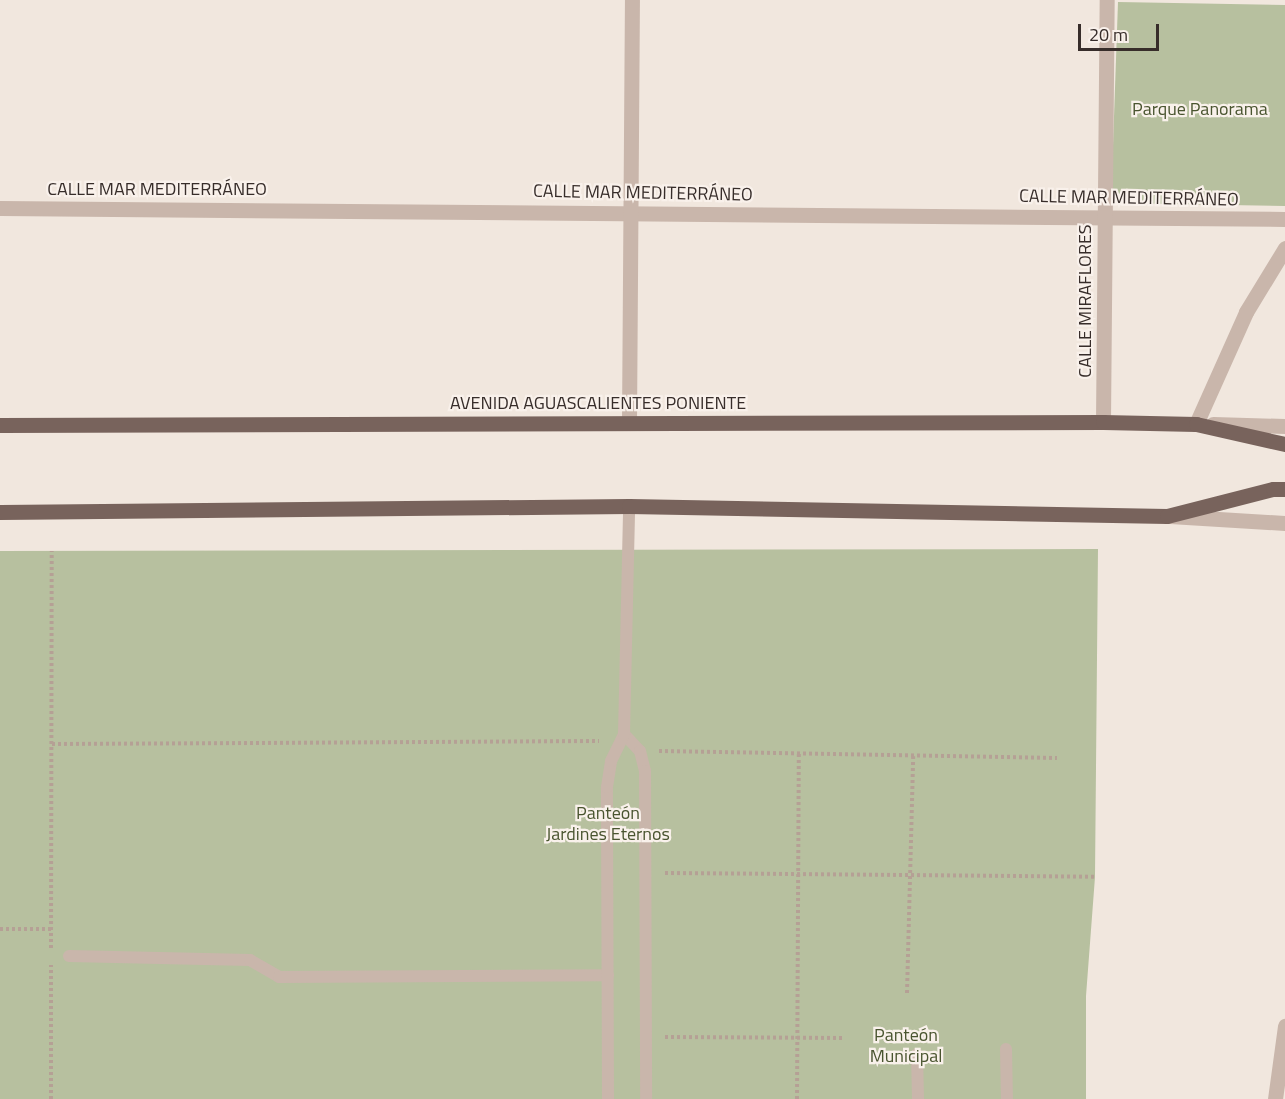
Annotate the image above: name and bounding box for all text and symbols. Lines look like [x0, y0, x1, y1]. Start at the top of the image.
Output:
scale bar [1081, 12, 1162, 50]
text: 20 m [1089, 21, 1128, 48]
park label: Parque Panorama [1132, 98, 1268, 120]
street label: CALLE MAR MEDITERRÁNEO [47, 178, 267, 200]
street label: CALLE MAR MEDITERRÁNEO [533, 180, 753, 206]
street label: CALLE MAR MEDITERRÁNEO [1019, 185, 1239, 211]
street label: CALLE MIRAFLORES [1074, 224, 1096, 378]
street label: AVENIDA AGUASCALIENTES PONIENTE [450, 392, 746, 414]
park label: Panteón Jardines Eternos [546, 803, 670, 846]
park label: Panteón Municipal [870, 1025, 942, 1068]

